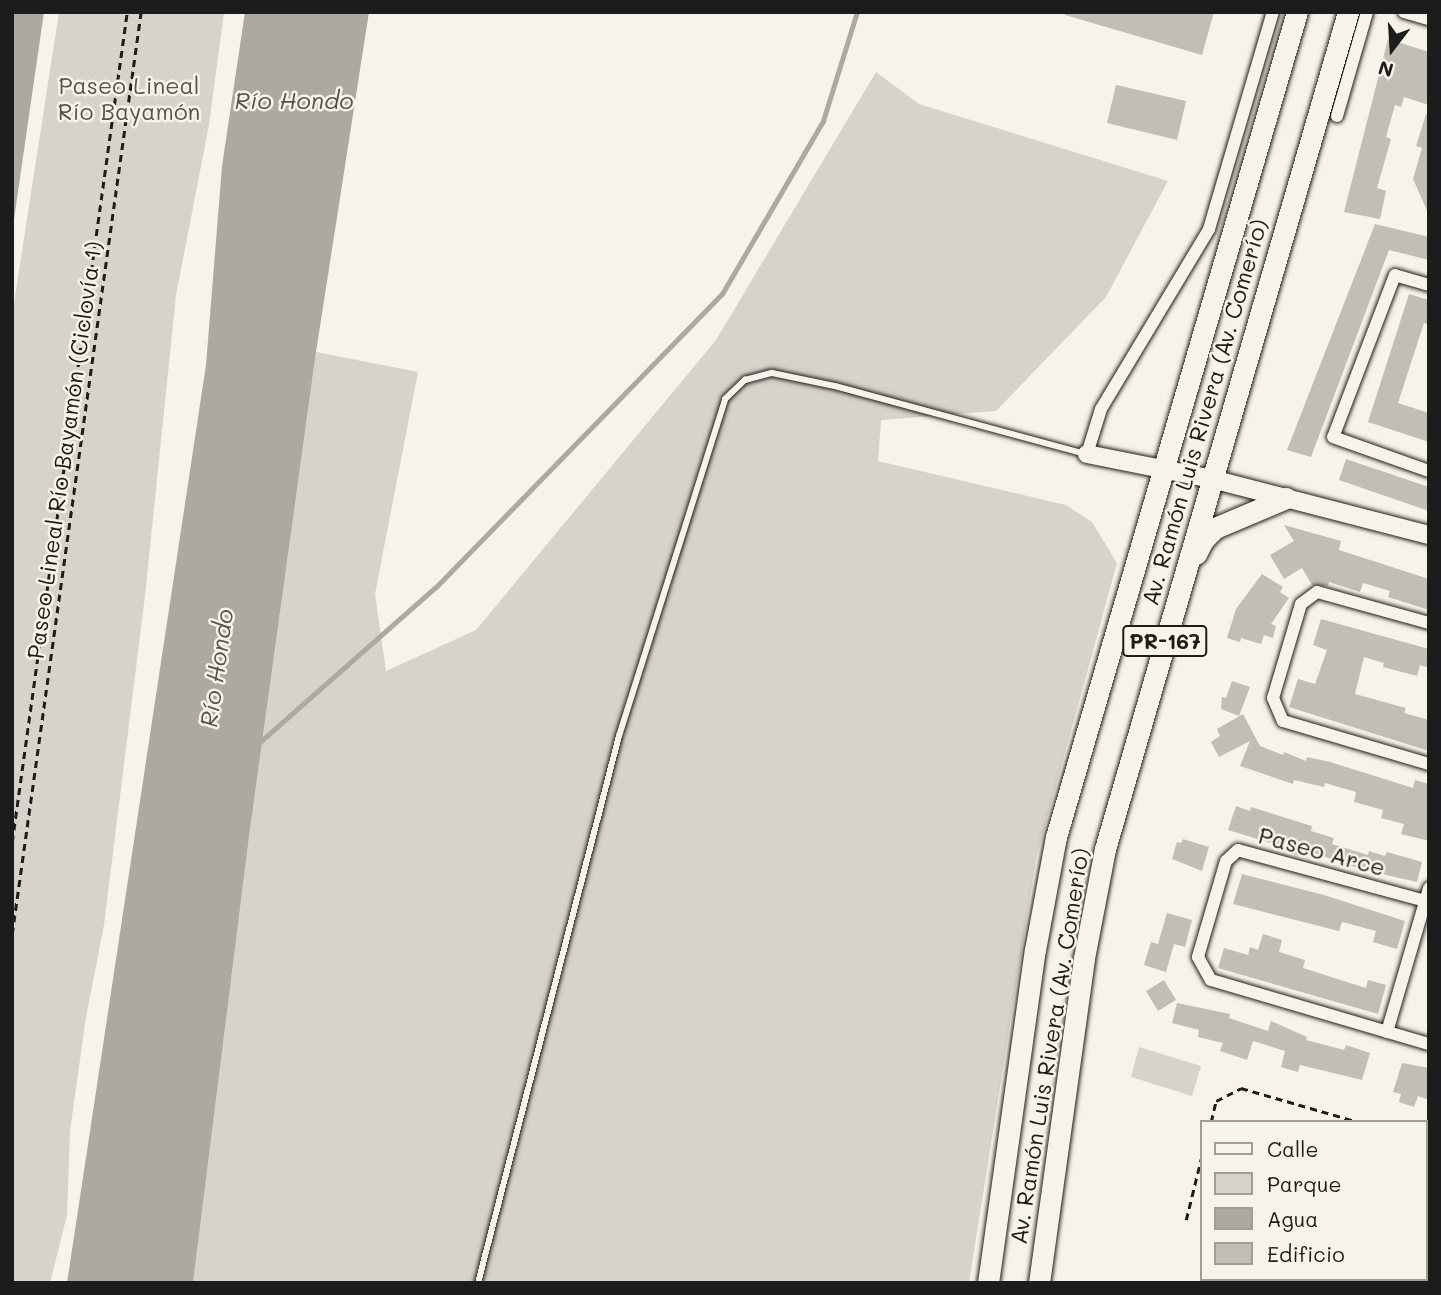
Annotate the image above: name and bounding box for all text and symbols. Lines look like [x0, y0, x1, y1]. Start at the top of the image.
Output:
north arrow [1357, 14, 1427, 84]
text: N [1375, 56, 1396, 84]
park label: Paseo Lineal Río Bayamón [58, 71, 200, 125]
water label: Río Hondo [235, 86, 353, 114]
street label: Av. Ramón Luis Rivera (Av. Comerío) [1136, 216, 1272, 608]
street label: Paseo Lineal Río Bayamón (Ciclovía 1) [21, 239, 107, 661]
water label: Río Hondo [193, 607, 239, 729]
road number: PR-167 [1121, 624, 1209, 658]
street label: Paseo Arce [1256, 821, 1388, 881]
street label: Av. Ramón Luis Rivera (Av. Comerío) [1004, 846, 1094, 1246]
legend [1200, 1120, 1427, 1281]
text: Calle [1267, 1135, 1319, 1162]
text: Parque [1267, 1170, 1341, 1197]
text: Agua [1267, 1205, 1318, 1232]
text: Edificio [1267, 1240, 1345, 1267]

